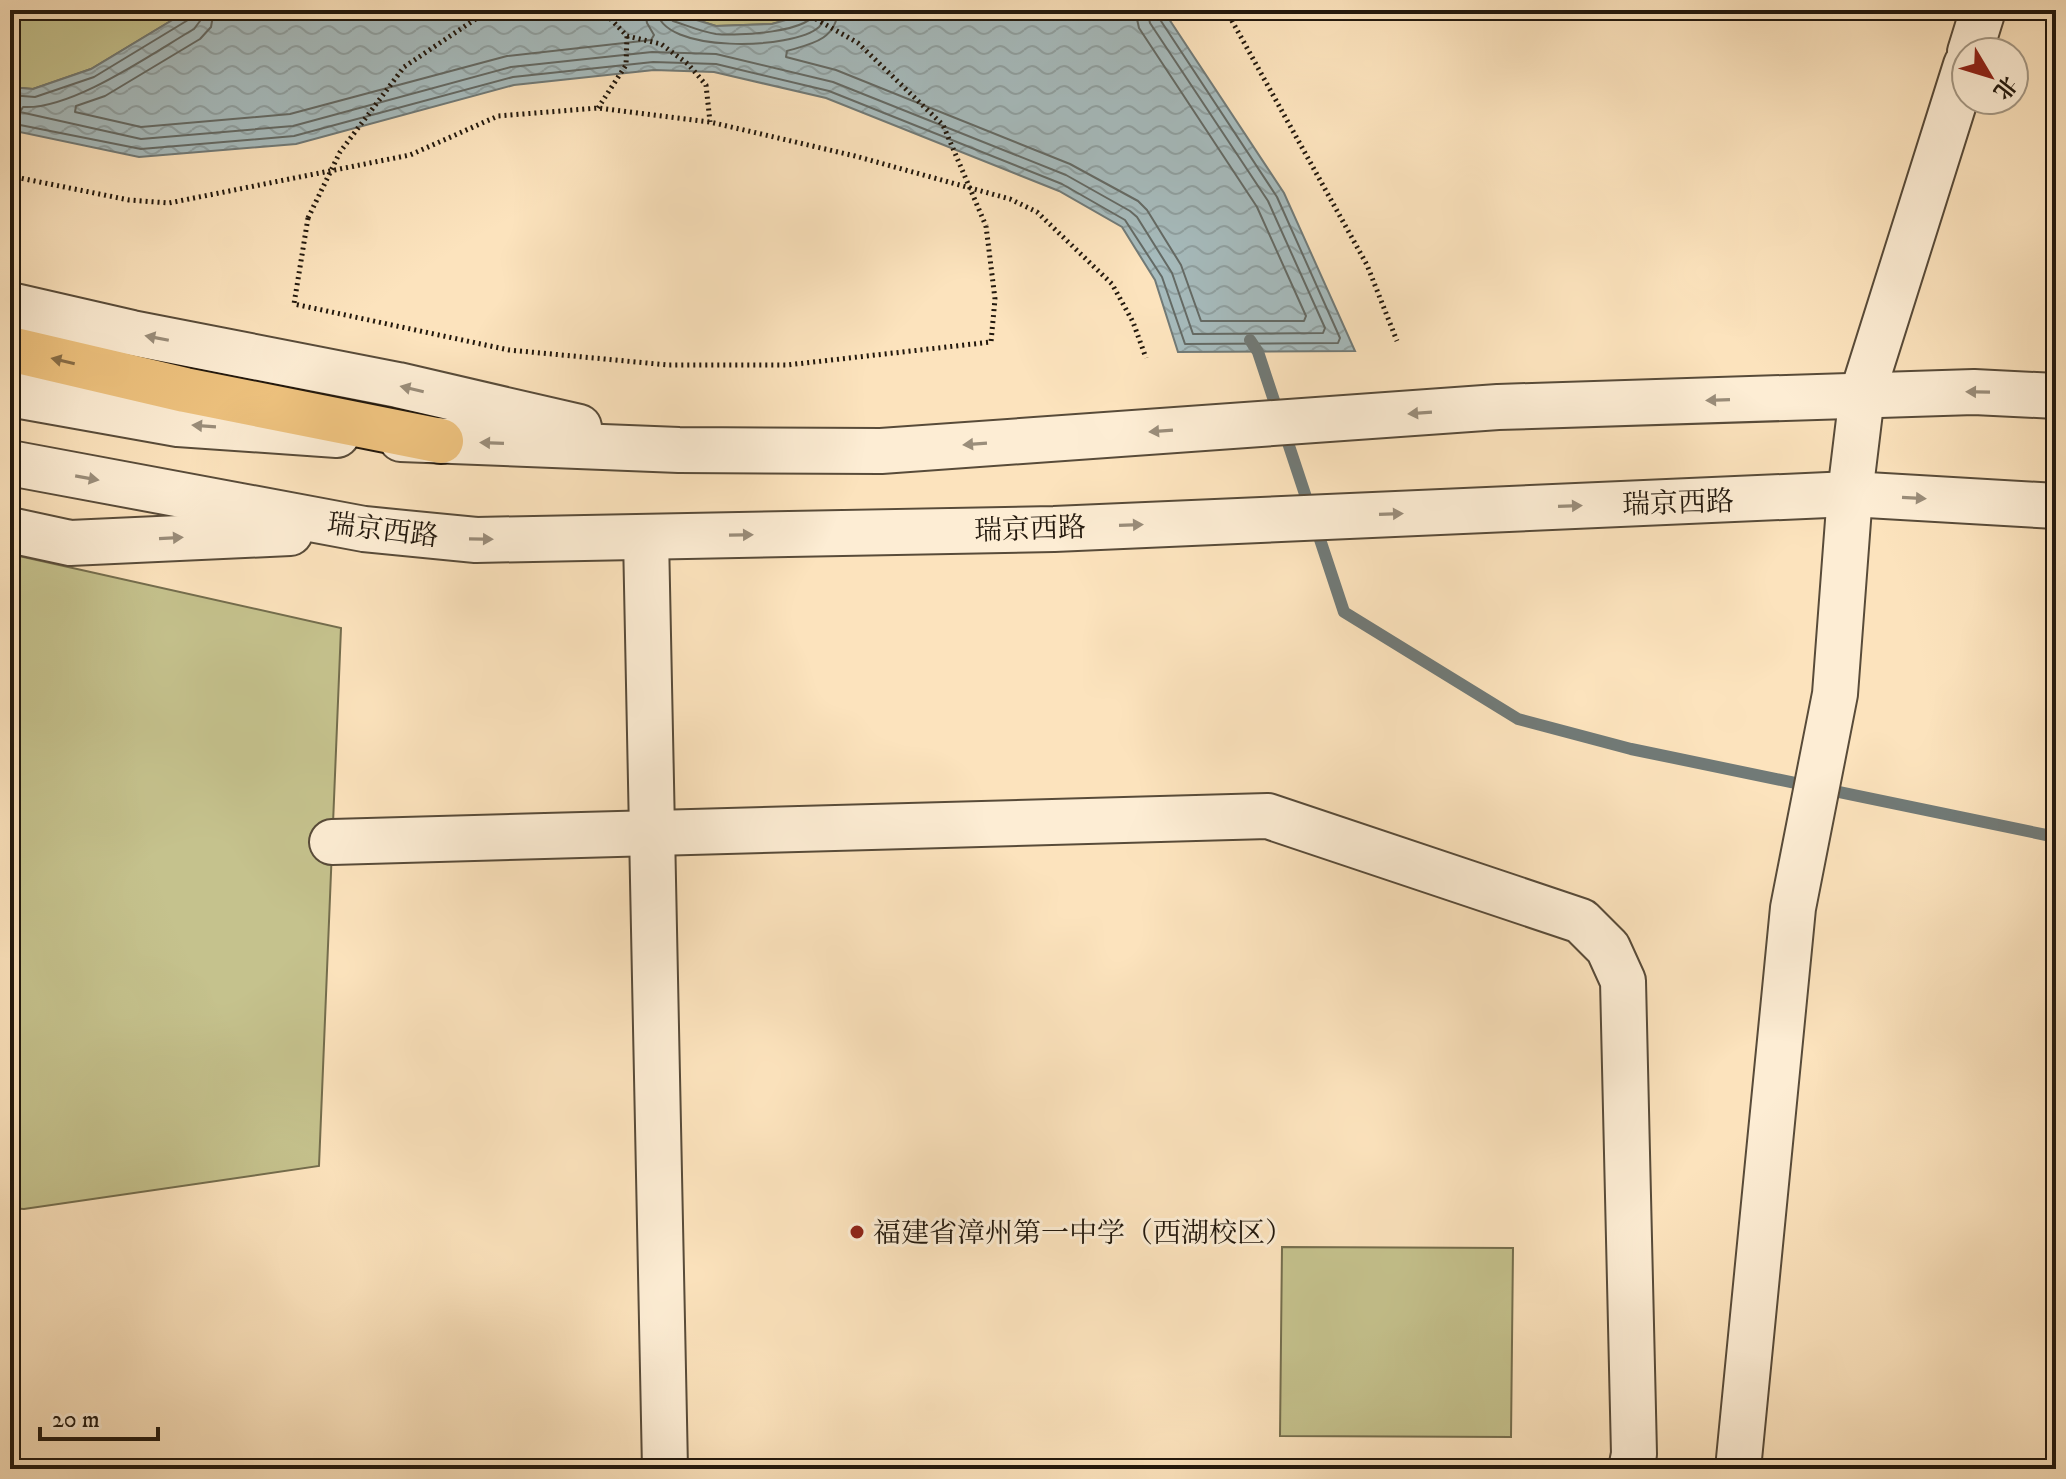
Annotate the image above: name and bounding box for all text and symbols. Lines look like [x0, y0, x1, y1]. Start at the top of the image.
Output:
north arrow [1950, 36, 2030, 116]
text: 北 [1987, 70, 2022, 104]
one-way arrow [144, 331, 169, 344]
one-way arrow [50, 355, 75, 367]
one-way arrow [399, 382, 424, 394]
one-way arrow [1965, 386, 1990, 399]
one-way arrow [1705, 393, 1730, 406]
one-way arrow [1407, 407, 1432, 420]
one-way arrow [191, 419, 216, 432]
one-way arrow [1148, 425, 1173, 438]
one-way arrow [479, 437, 504, 450]
one-way arrow [962, 438, 987, 451]
one-way arrow [74, 472, 99, 484]
street label: 瑞京西路 [1621, 484, 1735, 523]
one-way arrow [1902, 491, 1927, 504]
one-way arrow [1558, 500, 1583, 513]
street label: 瑞京西路 [325, 506, 441, 555]
one-way arrow [1379, 507, 1404, 520]
street label: 瑞京西路 [973, 510, 1087, 549]
one-way arrow [1119, 519, 1144, 532]
one-way arrow [729, 529, 754, 541]
one-way arrow [159, 532, 184, 545]
one-way arrow [469, 533, 494, 545]
place label: 福建省漳州第一中学（西湖校区） [873, 1216, 1293, 1251]
marker: 福建省漳州第一中学（西湖校区） [848, 1223, 866, 1241]
scale bar [40, 1391, 158, 1441]
text: 20 m [52, 1405, 100, 1435]

